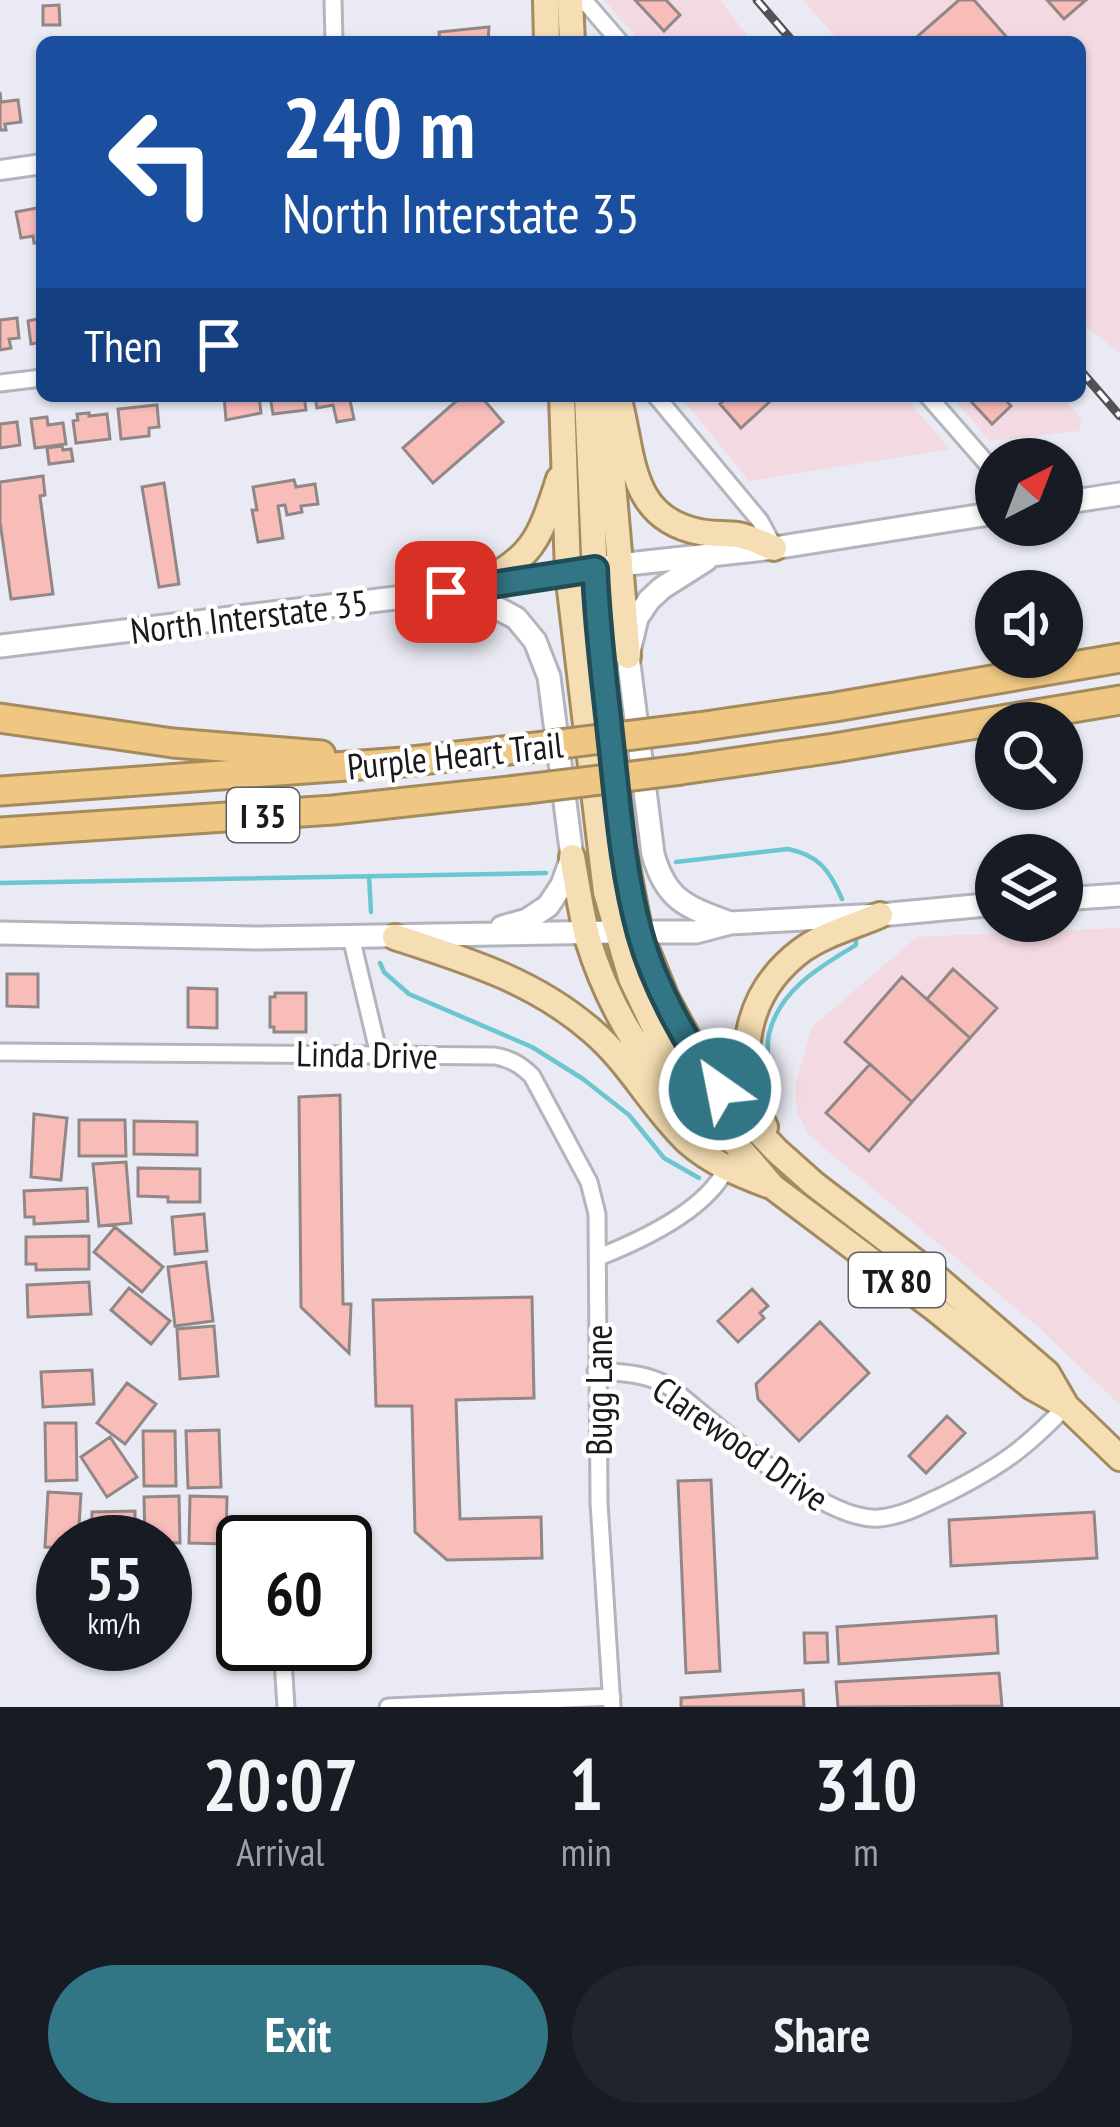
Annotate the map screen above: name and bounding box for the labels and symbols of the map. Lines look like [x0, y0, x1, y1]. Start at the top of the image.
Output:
north arrow [975, 438, 1083, 546]
pin [395, 541, 497, 643]
street label: North Interstate 35 [128, 578, 370, 654]
street label: Purple Heart Trail [345, 720, 566, 790]
road number: I 35 [227, 788, 299, 842]
position arrow [657, 1026, 783, 1152]
street label: Linda Drive [296, 1029, 438, 1079]
road number: TX 80 [849, 1253, 945, 1307]
street label: Bugg Lane [575, 1325, 622, 1455]
street label: Clarewood Drive [644, 1365, 838, 1521]
speed limit sign: 60 [216, 1515, 372, 1671]

